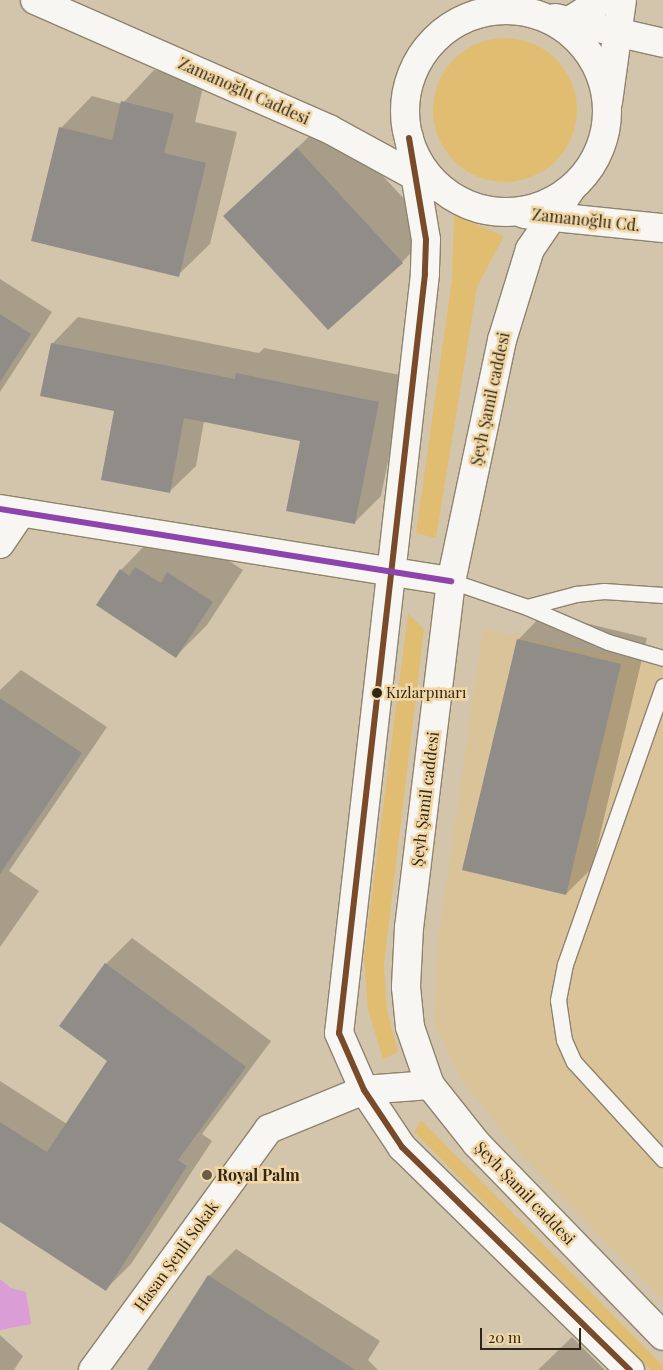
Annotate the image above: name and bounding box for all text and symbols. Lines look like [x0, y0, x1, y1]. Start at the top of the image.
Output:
street label: Zamanoğlu Caddesi [175, 53, 313, 129]
street label: Zamanoğlu Cd. [531, 205, 641, 235]
street label: Şeyh Şamil caddesi [466, 331, 514, 467]
place label: Kızlarpınarı [386, 684, 466, 702]
marker: Kızlarpınarı [372, 688, 382, 698]
street label: Şeyh Şamil caddesi [407, 730, 443, 868]
street label: Şeyh Şamil caddesi [471, 1137, 579, 1249]
place label: Royal Palm [217, 1165, 300, 1185]
marker: Royal Palm [201, 1169, 213, 1181]
street label: Hasan Şenli Sokak [130, 1197, 222, 1315]
scale bar [483, 1318, 584, 1350]
text: 20 m [488, 1327, 521, 1347]

